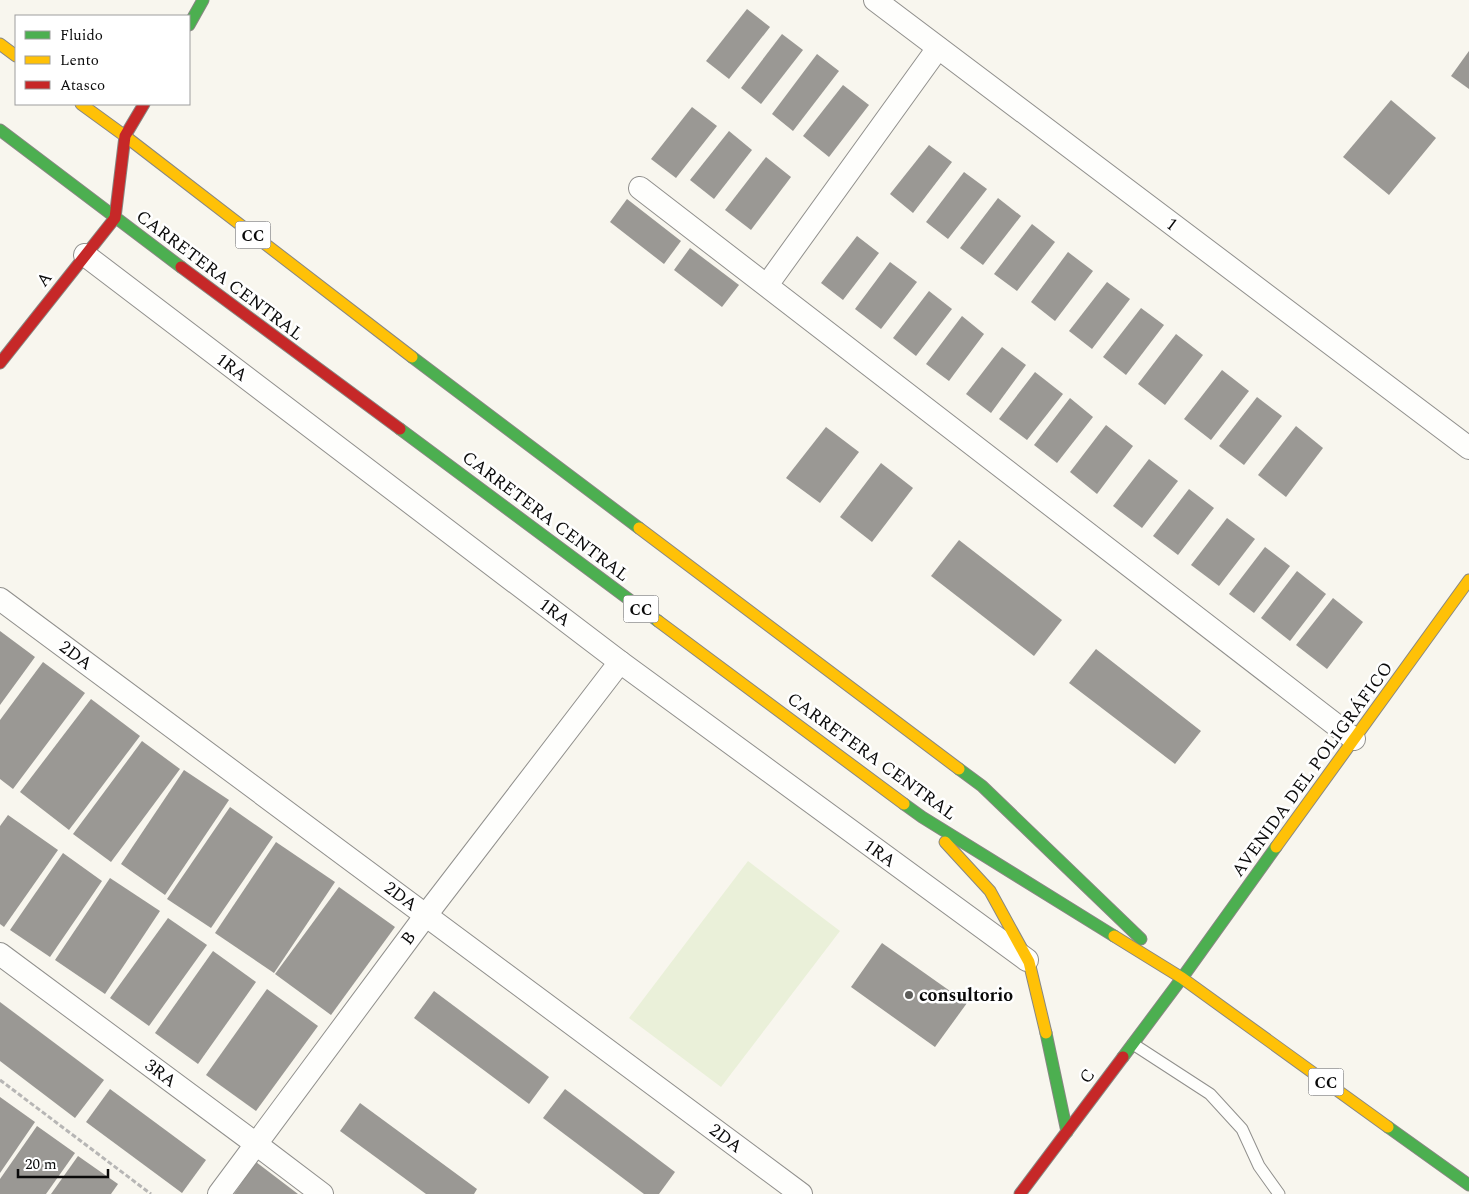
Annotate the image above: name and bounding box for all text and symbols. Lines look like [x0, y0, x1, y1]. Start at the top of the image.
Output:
legend [15, 15, 190, 105]
text: Fluido [60, 24, 103, 47]
text: Lento [60, 49, 99, 72]
text: Atasco [60, 74, 105, 97]
street label: CARRETERA CENTRAL [130, 203, 309, 347]
street label: 1 [1160, 211, 1183, 238]
road number: CC [236, 222, 270, 248]
street label: A [30, 266, 59, 293]
street label: 1RA [210, 346, 254, 389]
street label: CARRETERA CENTRAL [456, 444, 635, 588]
street label: 1RA [533, 591, 577, 634]
road number: CC [624, 596, 658, 622]
street label: 2DA [53, 634, 98, 677]
street label: AVENIDA DEL POLIGRÁFICO [1225, 656, 1400, 883]
street label: CARRETERA CENTRAL [781, 686, 962, 827]
street label: 1RA [858, 832, 902, 874]
street label: 2DA [378, 875, 423, 918]
street label: B [394, 925, 423, 951]
place label: consultorio [919, 982, 1013, 1009]
marker: consultorio [903, 989, 915, 1001]
street label: 3RA [139, 1052, 183, 1095]
street label: C [1073, 1063, 1102, 1090]
road number: CC [1308, 1068, 1344, 1096]
street label: 2DA [703, 1117, 748, 1160]
scale bar [18, 1146, 108, 1178]
text: 20 m [25, 1153, 57, 1176]

